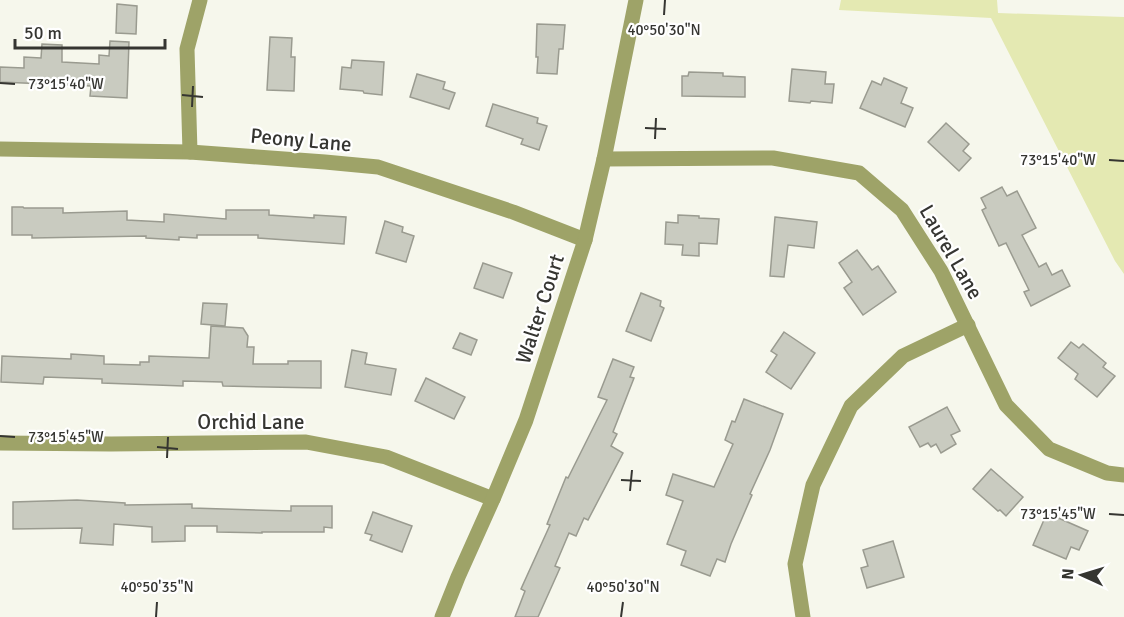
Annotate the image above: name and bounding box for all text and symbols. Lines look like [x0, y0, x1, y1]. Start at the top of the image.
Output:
scale bar [15, 12, 165, 50]
text: 40°50'30"N [627, 21, 701, 39]
text: 50 m [24, 22, 62, 44]
text: 73°15'40"W [28, 75, 104, 93]
street label: Peony Lane [249, 123, 353, 157]
text: 73°15'40"W [1020, 151, 1096, 169]
street label: Laurel Lane [914, 200, 988, 304]
street label: Walter Court [510, 251, 570, 367]
street label: Orchid Lane [197, 409, 305, 435]
text: 73°15'45"W [28, 428, 104, 446]
text: 73°15'45"W [1020, 505, 1096, 523]
north arrow [1052, 545, 1112, 605]
text: N [1058, 568, 1078, 580]
text: 40°50'35"N [120, 578, 194, 596]
text: 40°50'30"N [586, 578, 660, 596]

